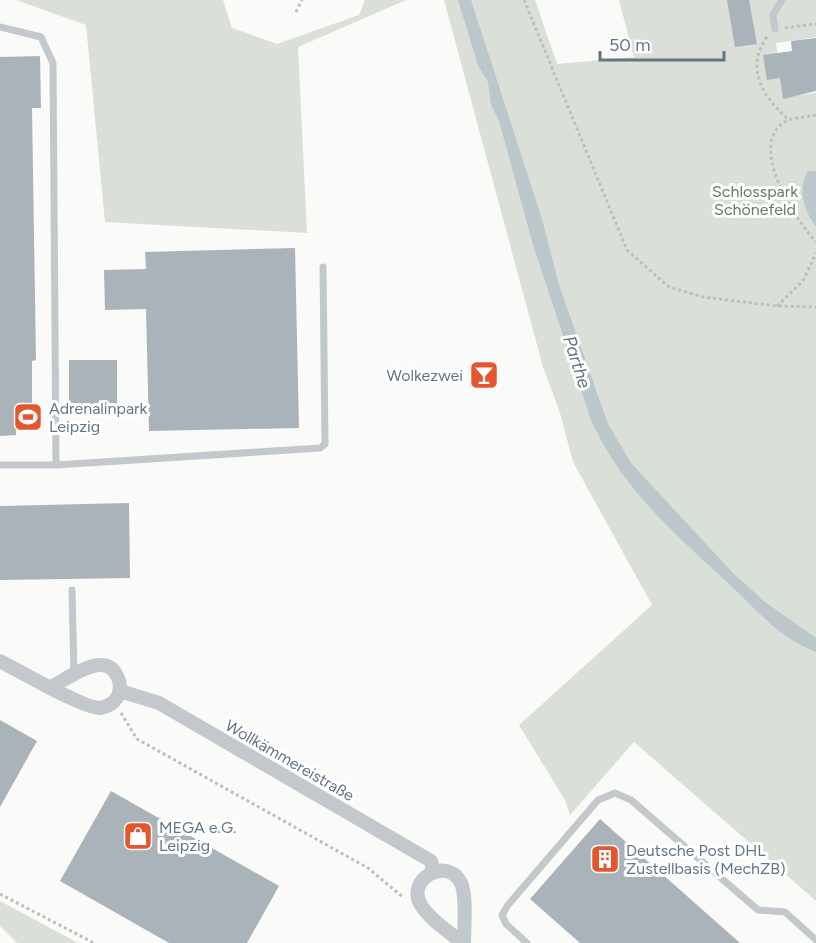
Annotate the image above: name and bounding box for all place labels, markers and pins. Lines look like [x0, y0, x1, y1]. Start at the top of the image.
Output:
bar icon: Wolkezwei [468, 359, 500, 391]
place label: Wolkezwei [387, 366, 463, 385]
place label: Adrenalinpark Leipzig [49, 399, 148, 436]
sports icon: Adrenalinpark Leipzig [12, 401, 44, 433]
place label: MEGA e.G. Leipzig [159, 818, 236, 855]
shop icon: MEGA e.G. Leipzig [122, 820, 154, 852]
place label: Deutsche Post DHL Zustellbasis (MechZB) [626, 841, 786, 878]
building icon: Deutsche Post DHL Zustellbasis (MechZB) [589, 843, 621, 875]

